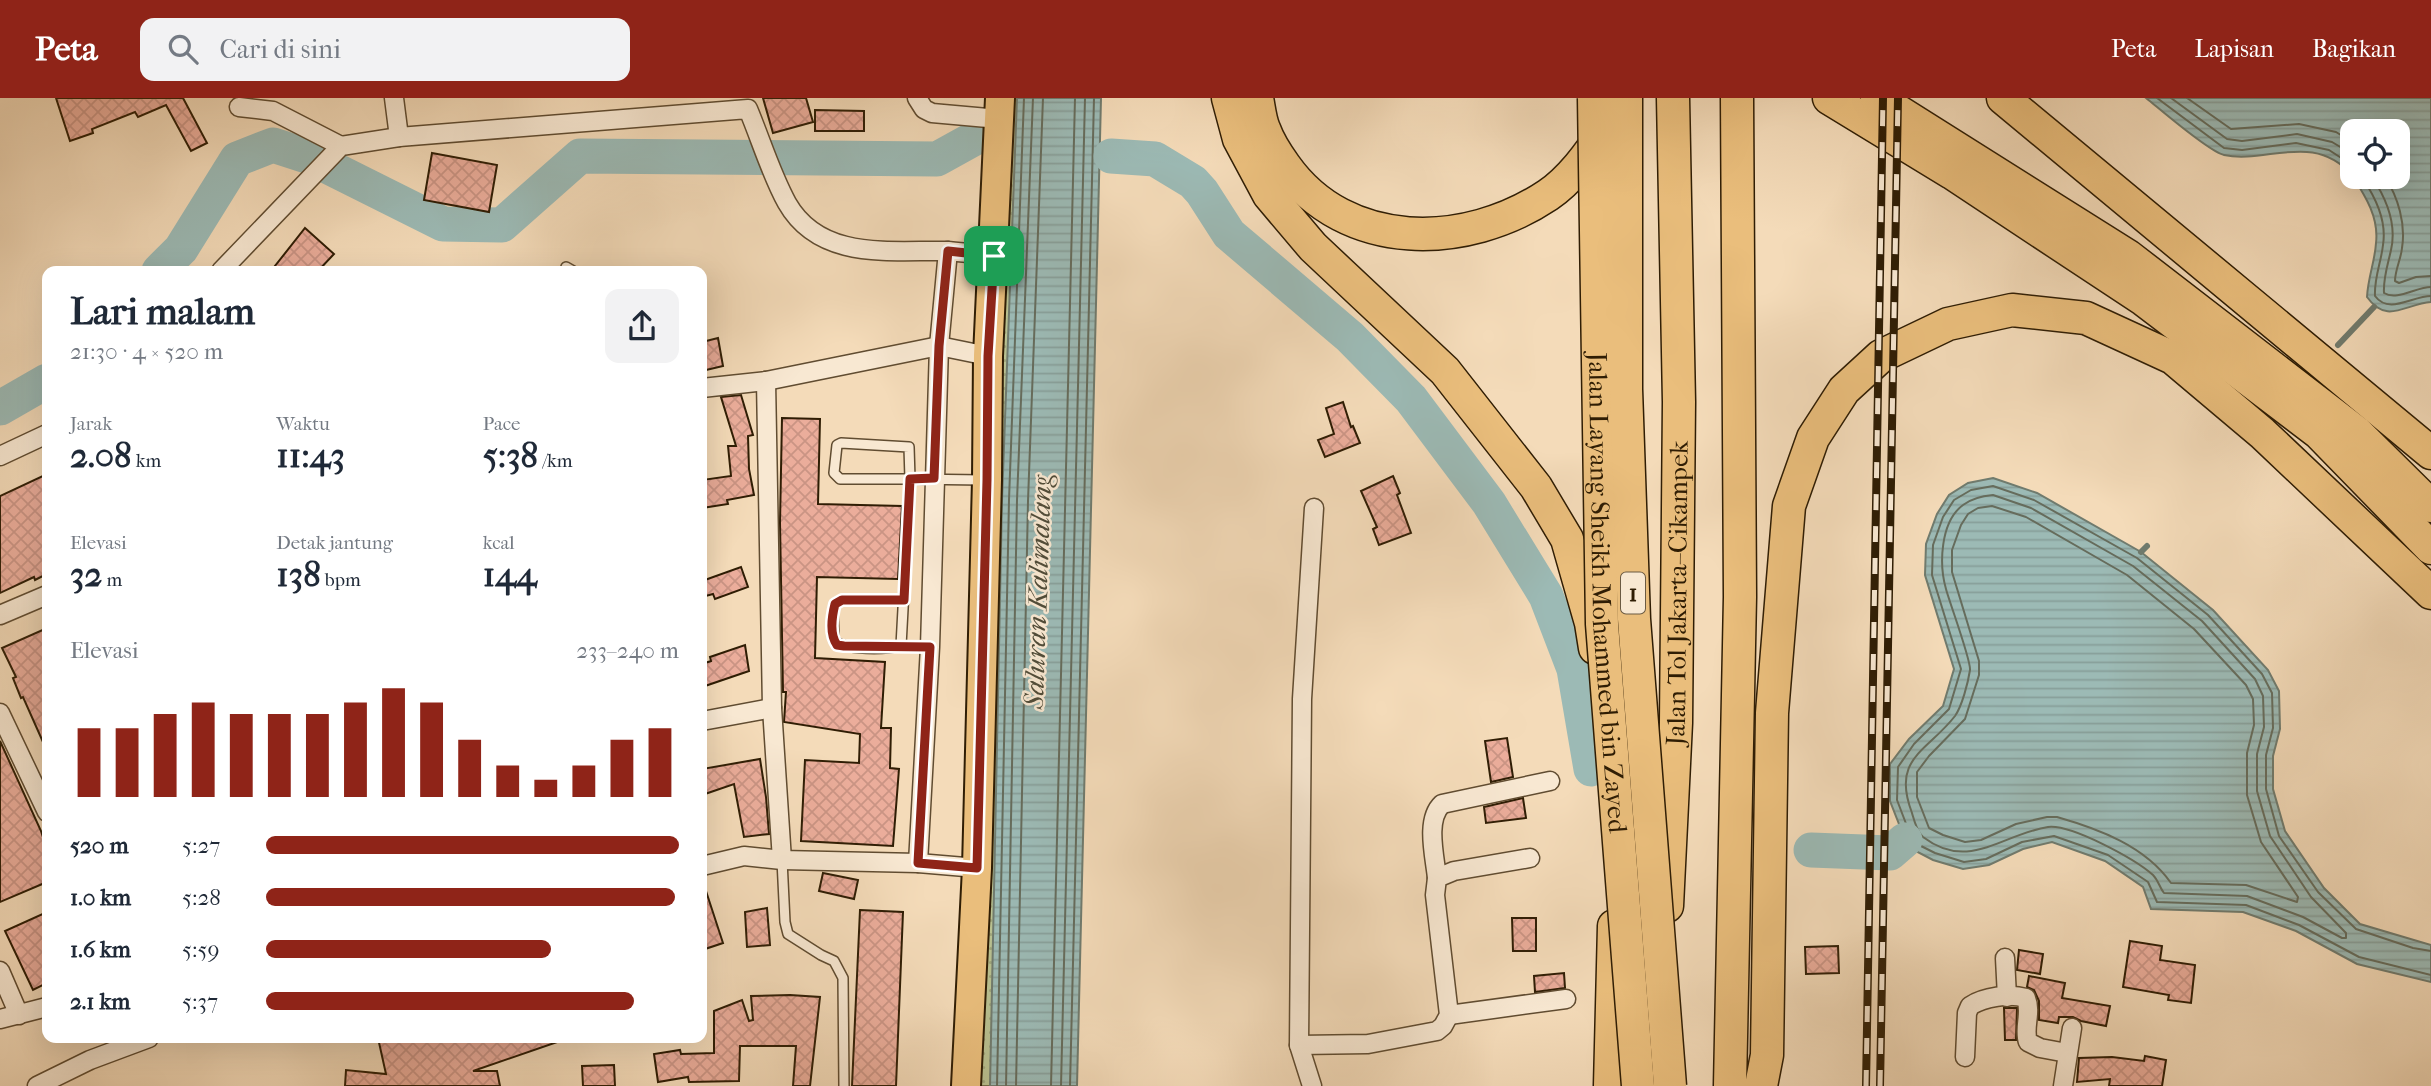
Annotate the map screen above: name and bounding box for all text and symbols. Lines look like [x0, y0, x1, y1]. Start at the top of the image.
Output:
search box [140, 18, 630, 81]
text: Peta [35, 30, 98, 69]
icon: search [164, 30, 202, 68]
text: Cari di sini [220, 34, 341, 65]
text: Peta [2111, 35, 2156, 63]
text: Lapisan [2194, 35, 2274, 63]
text: Bagikan [2312, 35, 2396, 63]
map controls [2340, 119, 2410, 189]
button: locate [2340, 119, 2410, 189]
pin [964, 226, 1024, 286]
icon: arrive [975, 237, 1013, 275]
text: Lari malam [70, 289, 255, 334]
button: share [605, 289, 679, 363]
text: 21:30 · 4 × 520 m [70, 338, 223, 365]
street label: Jalan Layang Sheikh Mohammed bin Zayed [1582, 350, 1633, 835]
text: Jarak [70, 413, 112, 435]
text: Waktu [276, 413, 330, 435]
text: Pace [483, 413, 521, 435]
text: 2.08 [70, 435, 132, 476]
text: 11:43 [276, 435, 345, 476]
text: 5:38 [483, 435, 538, 476]
street label: Jalan Tol Jakarta–Cikampek [1660, 440, 1695, 748]
text: km [132, 450, 161, 472]
text: /km [538, 450, 573, 472]
water label: Saluran Kalimalang [1017, 473, 1058, 711]
text: Elevasi [70, 532, 127, 554]
text: Detak jantung [276, 532, 393, 554]
text: kcal [483, 532, 515, 554]
text: 32 [70, 554, 102, 595]
text: 138 [276, 554, 321, 595]
text: 144 [483, 554, 537, 595]
text: m [102, 569, 122, 591]
text: bpm [321, 569, 361, 591]
road number: 1 [1621, 572, 1645, 614]
text: Elevasi [70, 637, 139, 664]
text: 233–240 m [576, 637, 679, 664]
text: 520 m [70, 832, 129, 859]
text: 5:27 [182, 832, 220, 859]
text: 1.0 km [70, 884, 131, 911]
text: 5:28 [182, 884, 221, 911]
text: 1.6 km [70, 936, 131, 963]
text: 5:59 [182, 936, 220, 963]
text: 2.1 km [70, 988, 130, 1015]
text: 5:37 [182, 988, 218, 1015]

